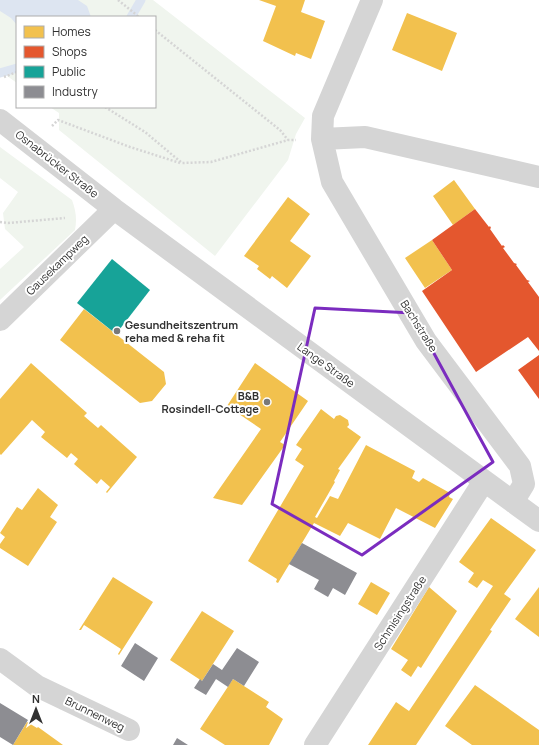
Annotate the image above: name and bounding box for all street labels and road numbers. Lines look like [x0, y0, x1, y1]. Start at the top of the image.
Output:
street label: Osnabrücker Straße [13, 126, 102, 201]
street label: Gausekampweg [22, 231, 91, 298]
street label: Bachstraße [398, 297, 442, 355]
street label: Lange Straße [295, 339, 358, 391]
street label: Schmisingstraße [370, 572, 430, 653]
street label: Brunnenweg [63, 693, 127, 734]

